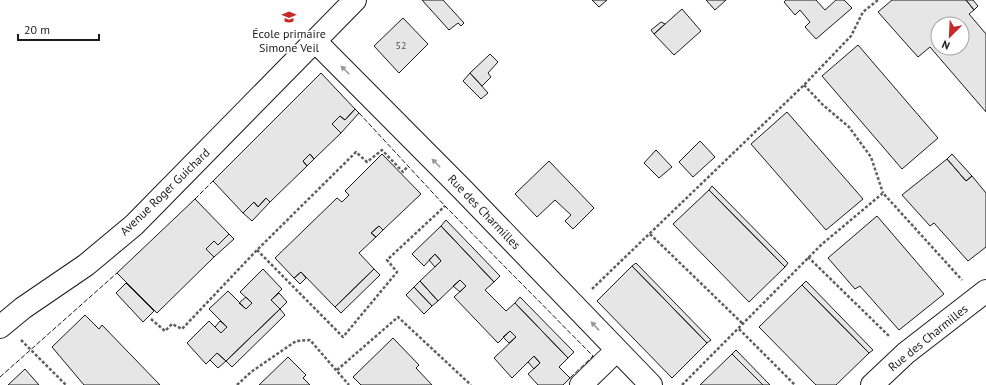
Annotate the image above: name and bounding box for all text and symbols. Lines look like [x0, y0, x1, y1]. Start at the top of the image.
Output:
school or university icon: École primaire Simone Veil [281, 9, 297, 25]
scale bar [18, 16, 99, 42]
north arrow [930, 16, 970, 56]
text: 20 m [24, 22, 50, 37]
place label: École primaire Simone Veil [252, 26, 326, 55]
text: N [940, 37, 952, 53]
house number: 52 [396, 39, 406, 52]
one-way arrow [340, 65, 350, 75]
street label: Avenue Roger Guichard [117, 145, 213, 238]
one-way arrow [432, 158, 441, 168]
street label: Rue des Charmilles [445, 171, 524, 252]
street label: Rue des Charmilles [885, 301, 971, 374]
one-way arrow [590, 321, 600, 331]

